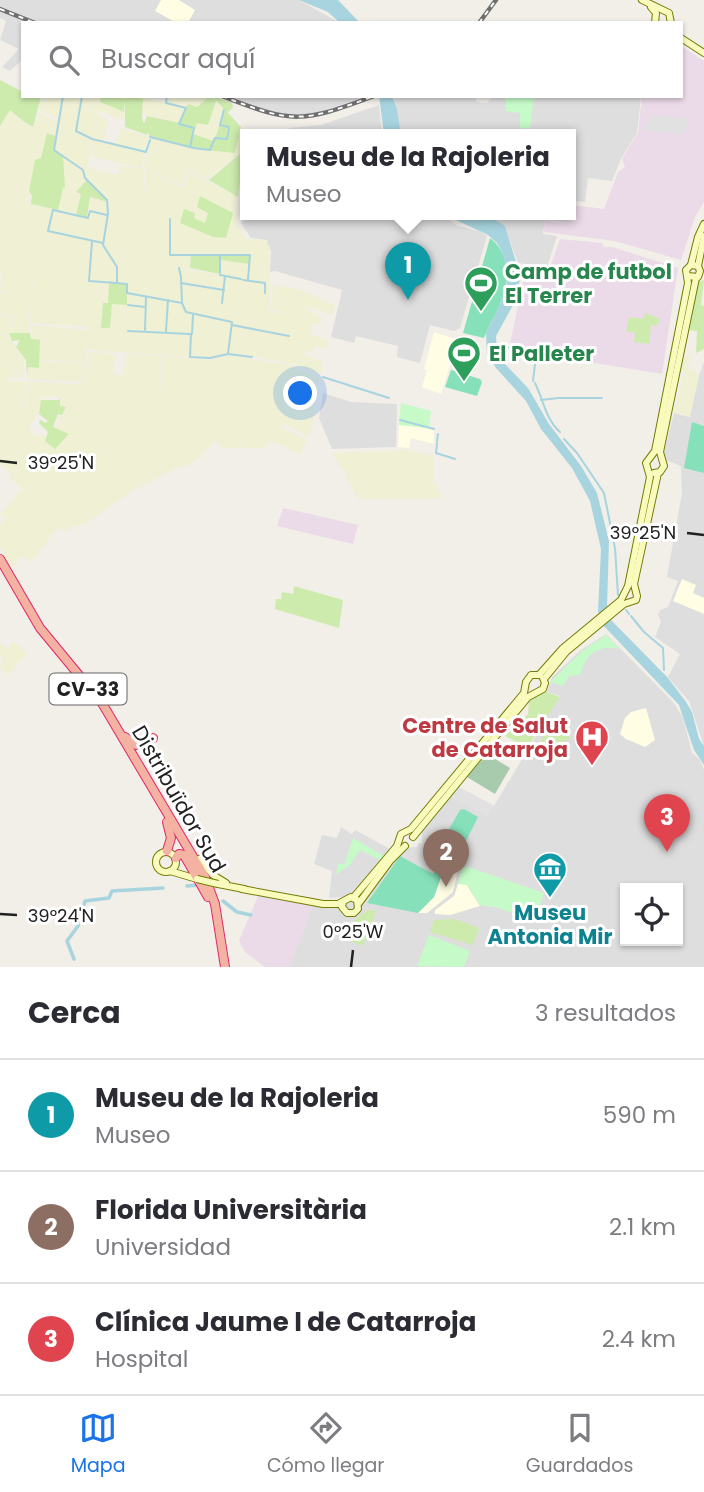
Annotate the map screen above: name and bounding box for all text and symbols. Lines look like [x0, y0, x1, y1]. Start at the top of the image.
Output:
search box [21, 21, 683, 98]
icon: search [45, 41, 83, 79]
text: Buscar aquí [101, 41, 255, 77]
popup [240, 129, 576, 220]
text: Museu de la Rajoleria [266, 139, 550, 175]
text: Museo [266, 178, 342, 210]
pin: 1 [385, 242, 431, 300]
place label: Camp de futbol El Terrer [505, 257, 672, 310]
sports icon: Camp de futbol El Terrer [462, 264, 500, 313]
sports icon: El Palleter [445, 334, 483, 383]
place label: El Palleter [489, 339, 594, 368]
your location [283, 376, 317, 410]
text: 39°25'N [28, 450, 94, 475]
text: 39°25'N [610, 520, 676, 545]
road number: CV-33 [50, 674, 126, 704]
place label: Centre de Salut de Catarroja [402, 711, 568, 764]
hospital icon: Centre de Salut de Catarroja [573, 718, 611, 767]
street label: Distribuïdor Sud [125, 720, 233, 878]
pin: 3 [644, 794, 690, 852]
pin: 2 [423, 829, 469, 887]
museum icon: Museu Antonia Mir [531, 850, 569, 899]
map controls [620, 883, 683, 946]
button: locate [620, 883, 683, 946]
place label: Museu Antonia Mir [487, 898, 613, 951]
text: 39°24'N [28, 903, 94, 928]
text: 0°25'W [323, 919, 384, 944]
text: Cerca [28, 991, 121, 1034]
text: 3 resultados [535, 997, 676, 1029]
text: Museu de la Rajoleria [95, 1080, 379, 1116]
text: 1 [47, 1099, 55, 1131]
text: 590 m [603, 1099, 676, 1131]
text: Museo [95, 1119, 171, 1151]
text: Florida Universitària [95, 1192, 367, 1228]
text: 2 [44, 1211, 58, 1243]
text: 2.1 km [609, 1211, 676, 1243]
text: Universidad [95, 1231, 231, 1263]
text: Clínica Jaume I de Catarroja [95, 1304, 476, 1340]
text: 3 [44, 1323, 58, 1355]
text: 2.4 km [602, 1323, 676, 1355]
text: Hospital [95, 1343, 188, 1375]
tab: Mapa [71, 1409, 126, 1480]
tab: Cómo llegar [267, 1409, 384, 1480]
tab: Guardados [526, 1409, 633, 1480]

